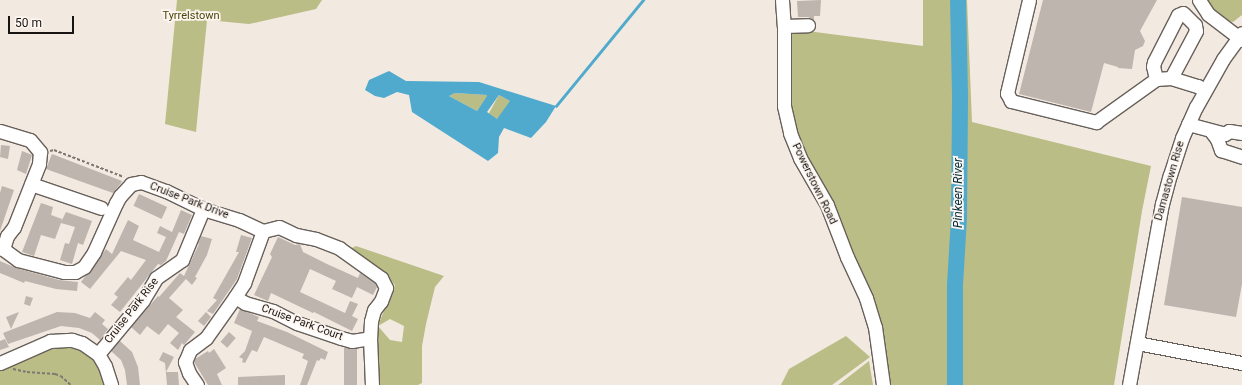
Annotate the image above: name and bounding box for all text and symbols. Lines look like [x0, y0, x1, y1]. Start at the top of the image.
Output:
scale bar [10, 8, 76, 34]
park label: Tyrrelstown [162, 9, 220, 23]
text: 50 m [15, 16, 42, 30]
street label: Damastown Rise [1152, 140, 1188, 222]
street label: Powerstown Road [789, 141, 839, 227]
water label: Pinkeen River [952, 158, 966, 228]
street label: Cruise Park Drive [148, 180, 230, 222]
street label: Cruise Park Rise [102, 276, 162, 346]
street label: Cruise Park Court [259, 302, 345, 344]

